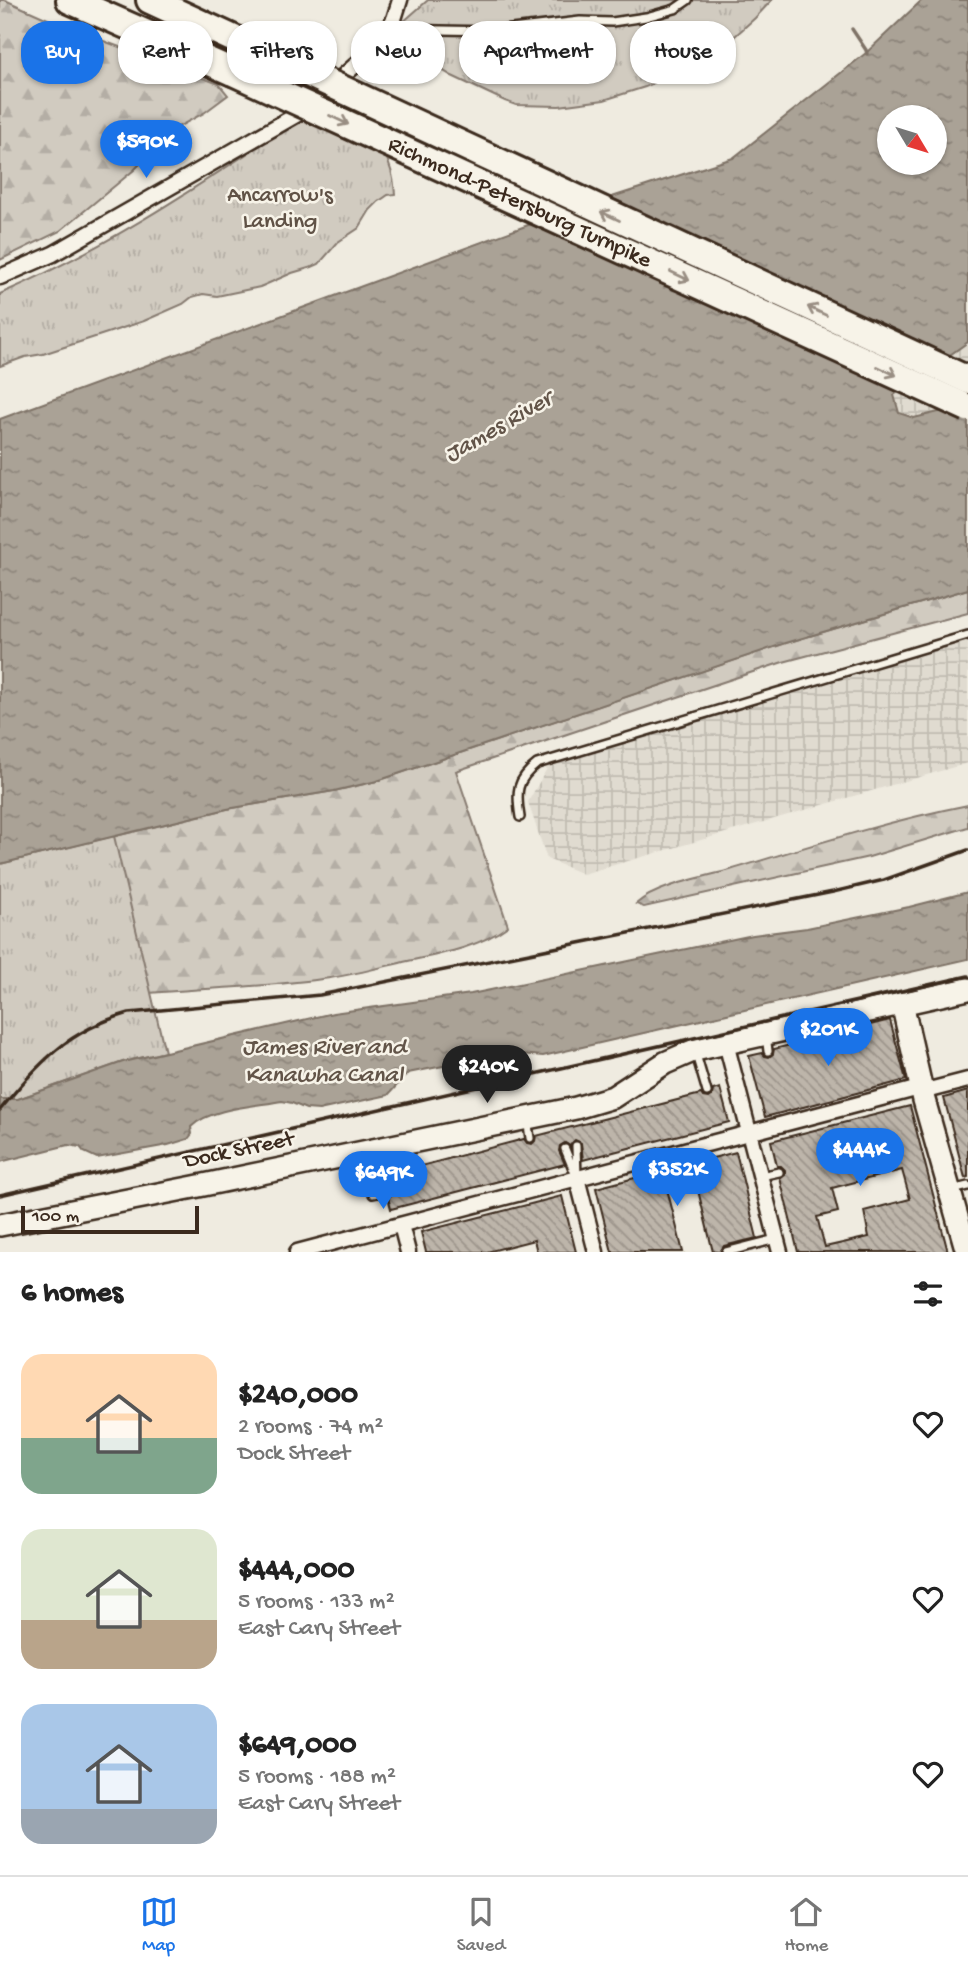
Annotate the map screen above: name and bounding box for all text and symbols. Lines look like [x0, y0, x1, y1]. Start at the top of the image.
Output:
chip: Buy [21, 21, 104, 84]
chip: Rent [118, 21, 213, 84]
chip: Filters [227, 21, 337, 84]
chip: New [351, 21, 445, 84]
chip: Apartment [459, 21, 616, 84]
chip: House [630, 21, 736, 84]
north arrow [877, 105, 947, 175]
map controls [877, 105, 947, 175]
one-way arrow [328, 114, 350, 127]
pin: $590K [97, 120, 195, 180]
text: $590K [116, 129, 176, 156]
street label: Richmond-Petersburg Turnpike [384, 131, 656, 275]
park label: Ancarrow's Landing [227, 183, 333, 236]
one-way arrow [600, 208, 621, 221]
one-way arrow [669, 270, 690, 283]
one-way arrow [807, 304, 828, 317]
one-way arrow [876, 365, 897, 378]
water label: James River [440, 383, 562, 470]
pin: $201K [779, 1009, 877, 1068]
text: $201K [800, 1017, 856, 1044]
water label: James River and Kanawha Canal [242, 1034, 409, 1091]
pin: $240K [438, 1046, 536, 1105]
text: $240K [458, 1054, 516, 1081]
street label: Dock Street [180, 1126, 298, 1176]
pin: $444K [811, 1128, 909, 1188]
text: $444K [832, 1137, 888, 1164]
pin: $352K [628, 1148, 726, 1208]
pin: $649K [334, 1152, 432, 1211]
text: $352K [648, 1157, 706, 1184]
text: $649K [354, 1160, 412, 1187]
scale bar [21, 1203, 200, 1235]
text: 100 m [32, 1206, 79, 1229]
icon: filters [909, 1275, 947, 1313]
text: 6 homes [21, 1277, 123, 1312]
text: $240,000 [238, 1379, 358, 1414]
icon: home [77, 1382, 161, 1466]
icon: heart [909, 1405, 947, 1443]
text: 2 rooms · 74 m² [238, 1414, 383, 1441]
text: Dock Street [238, 1441, 350, 1468]
text: $444,000 [238, 1554, 355, 1589]
icon: home [77, 1557, 161, 1641]
icon: heart [909, 1580, 947, 1618]
text: 5 rooms · 133 m² [238, 1589, 395, 1616]
text: East Cary Street [238, 1616, 400, 1643]
text: $649,000 [238, 1729, 356, 1764]
icon: home [77, 1732, 161, 1816]
icon: heart [909, 1755, 947, 1793]
text: 5 rooms · 188 m² [238, 1764, 396, 1791]
text: East Cary Street [238, 1791, 400, 1818]
tab: Map [140, 1893, 178, 1958]
tab: Saved [457, 1893, 505, 1958]
tab: Home [784, 1893, 828, 1958]

